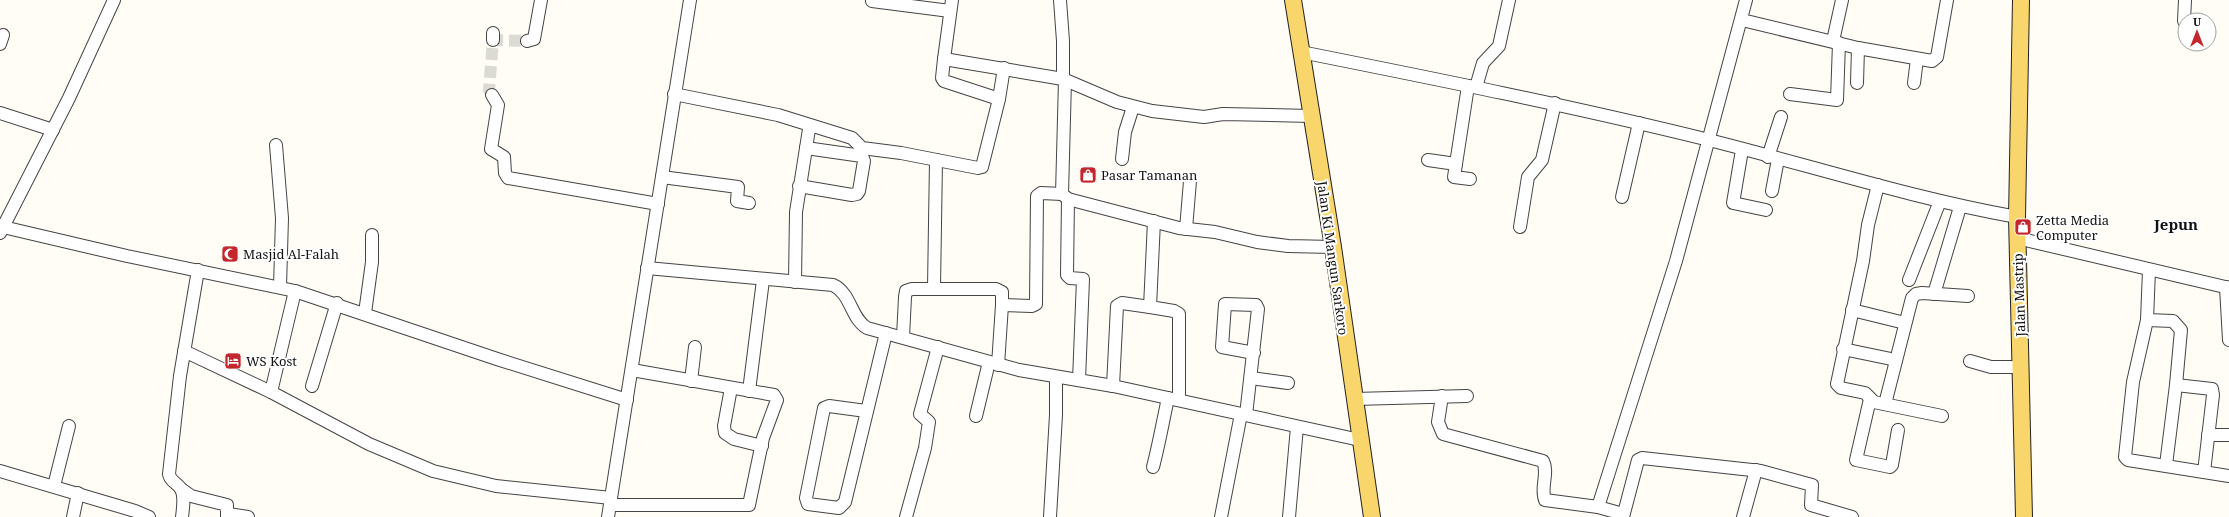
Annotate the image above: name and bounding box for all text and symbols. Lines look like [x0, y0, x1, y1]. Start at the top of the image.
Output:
north arrow [2177, 12, 2217, 52]
text: U [2193, 14, 2202, 29]
shop icon: Pasar Tamanan [1078, 165, 1098, 185]
place label: Pasar Tamanan [1101, 166, 1198, 184]
street label: Jalan Ki Mangun Sarkoro [1313, 179, 1353, 336]
place label: Zetta Media Computer [2036, 211, 2109, 244]
district label: Jepun [2153, 214, 2198, 234]
shop icon: Zetta Media Computer [2013, 217, 2033, 237]
mosque icon: Masjid Al-Falah [220, 244, 240, 264]
place label: Masjid Al-Falah [243, 245, 339, 263]
street label: Jalan Mastrip [2009, 253, 2029, 338]
hotel icon: WS Kost [223, 351, 243, 371]
place label: WS Kost [246, 352, 297, 370]

